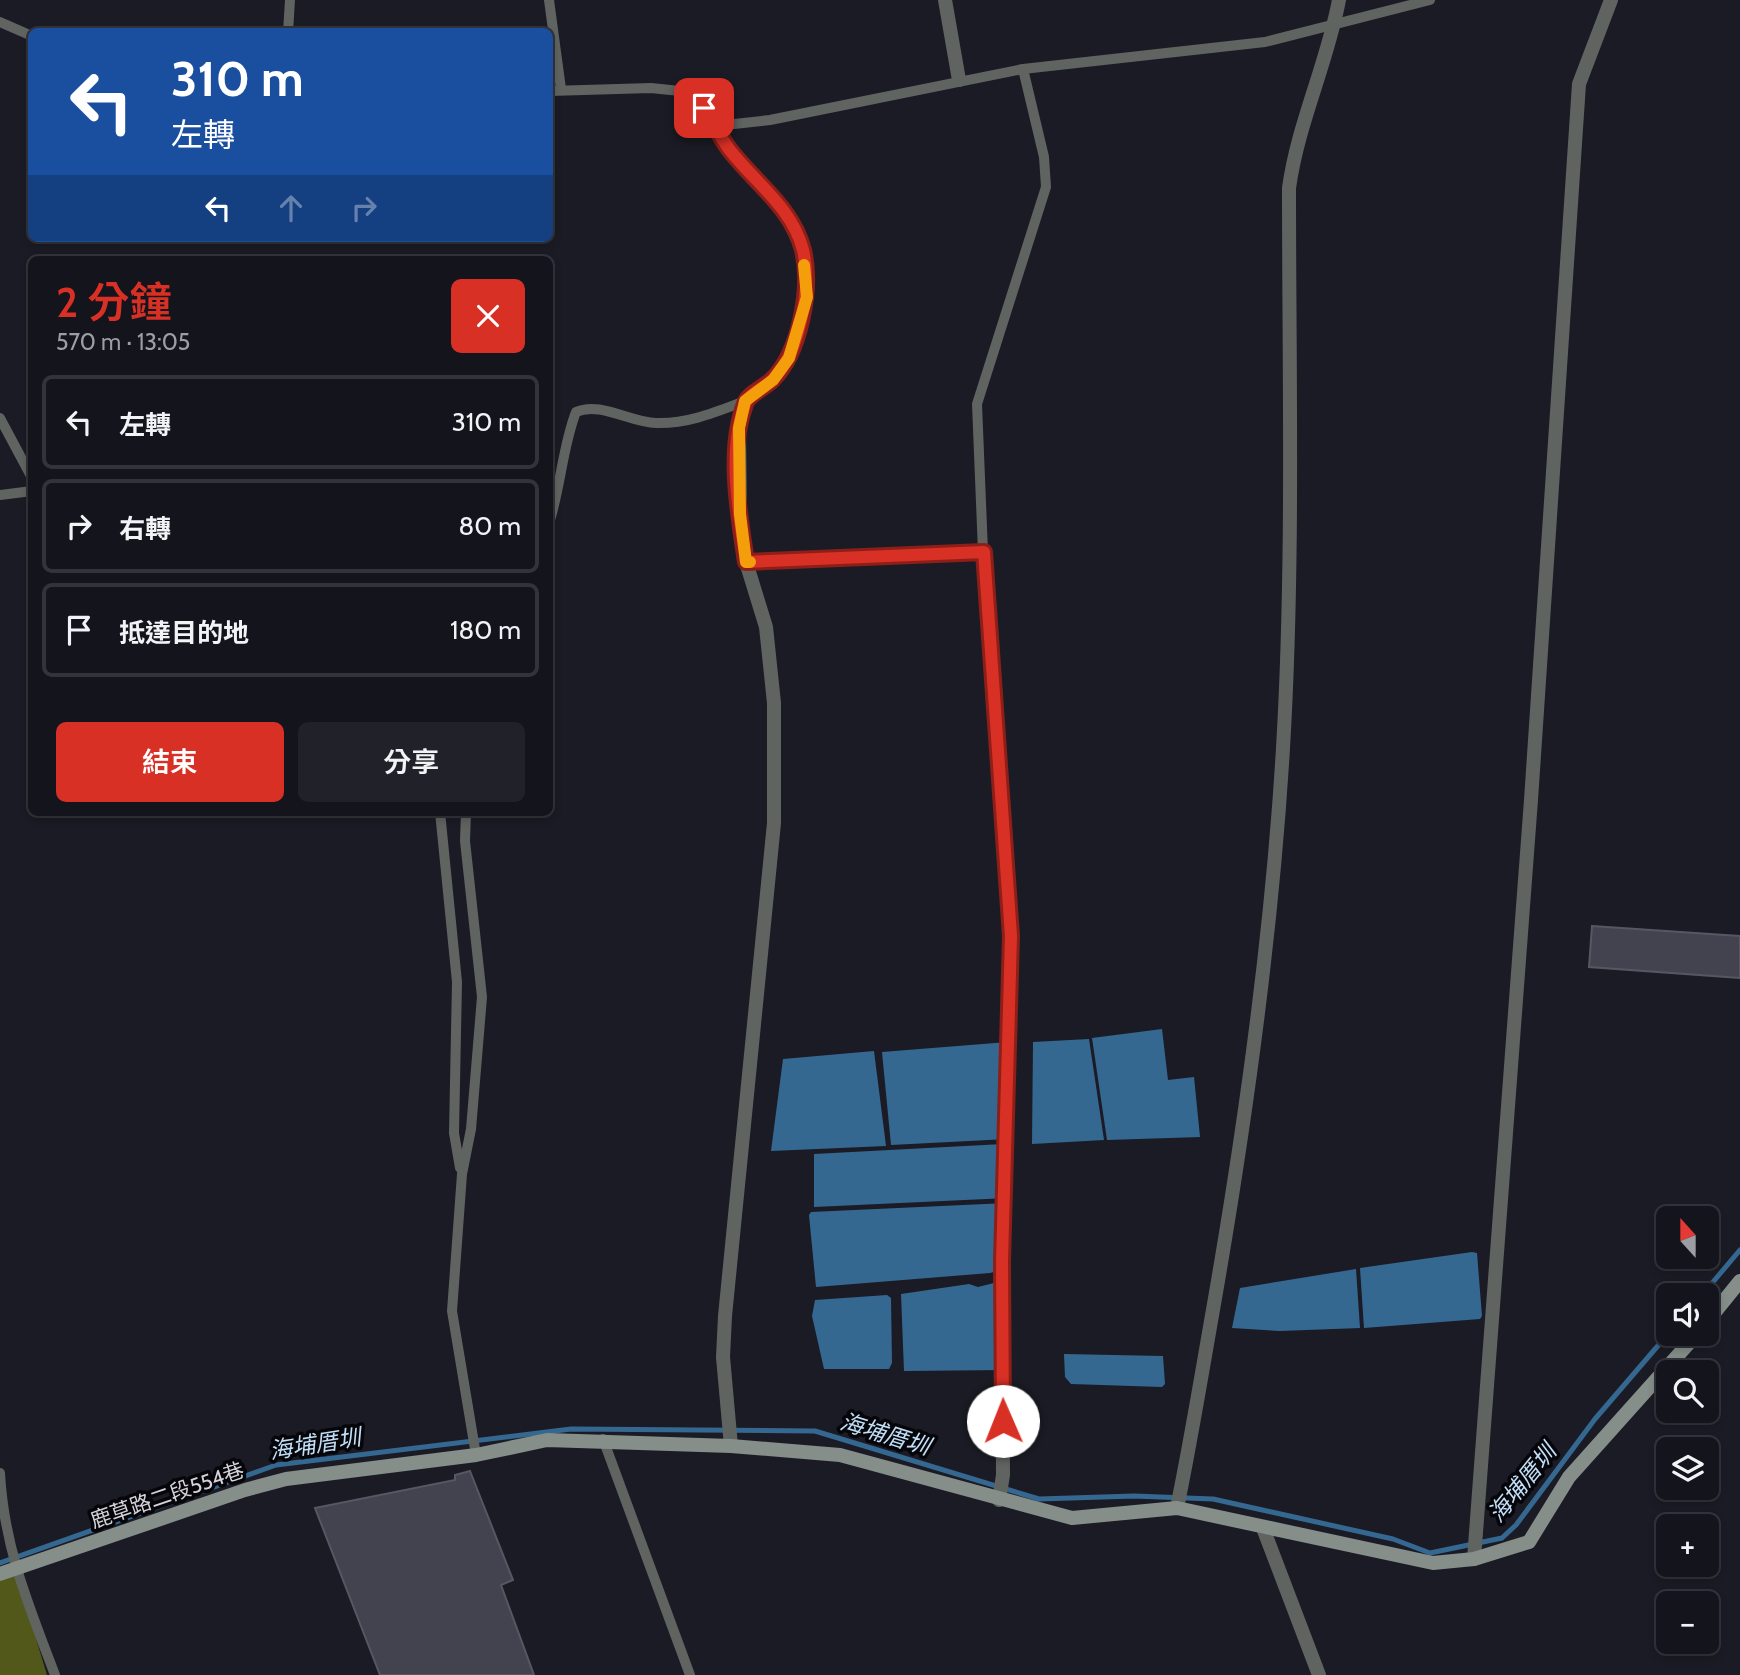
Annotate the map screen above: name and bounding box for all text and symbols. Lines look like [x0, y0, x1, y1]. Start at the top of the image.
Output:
text: 310 m [171, 49, 304, 108]
icon: left [56, 56, 147, 147]
pin [674, 78, 734, 138]
icon: arrive [685, 89, 723, 127]
text: 左轉 [171, 115, 235, 154]
icon: left [199, 189, 237, 227]
icon: ahead [272, 189, 310, 227]
icon: right [345, 189, 383, 227]
text: 2 分鐘 [56, 276, 172, 328]
button: close [451, 279, 525, 353]
text: 570 m · 13:05 [56, 328, 190, 356]
icon: left [60, 403, 98, 441]
text: 310 m [452, 406, 521, 438]
text: 左轉 [119, 409, 171, 441]
icon: right [60, 507, 98, 545]
text: 80 m [458, 510, 521, 542]
text: 右轉 [119, 513, 171, 545]
icon: arrive [60, 611, 98, 649]
text: 180 m [450, 614, 521, 646]
text: 抵達目的地 [119, 617, 249, 649]
button: 結束 [56, 722, 284, 802]
button: 分享 [298, 722, 525, 802]
north arrow [1656, 1206, 1718, 1269]
map controls [1656, 1206, 1719, 1654]
button: sound [1656, 1283, 1719, 1346]
button: search [1656, 1360, 1719, 1423]
position arrow [966, 1384, 1040, 1458]
water label: 海埔厝圳 [837, 1407, 936, 1462]
water label: 海埔厝圳 [267, 1423, 366, 1465]
water label: 海埔厝圳 [1482, 1436, 1564, 1528]
button: layers [1656, 1437, 1719, 1500]
street label: 鹿草路二段554巷 [87, 1457, 247, 1533]
button: + [1656, 1514, 1719, 1577]
button: − [1656, 1591, 1719, 1654]

